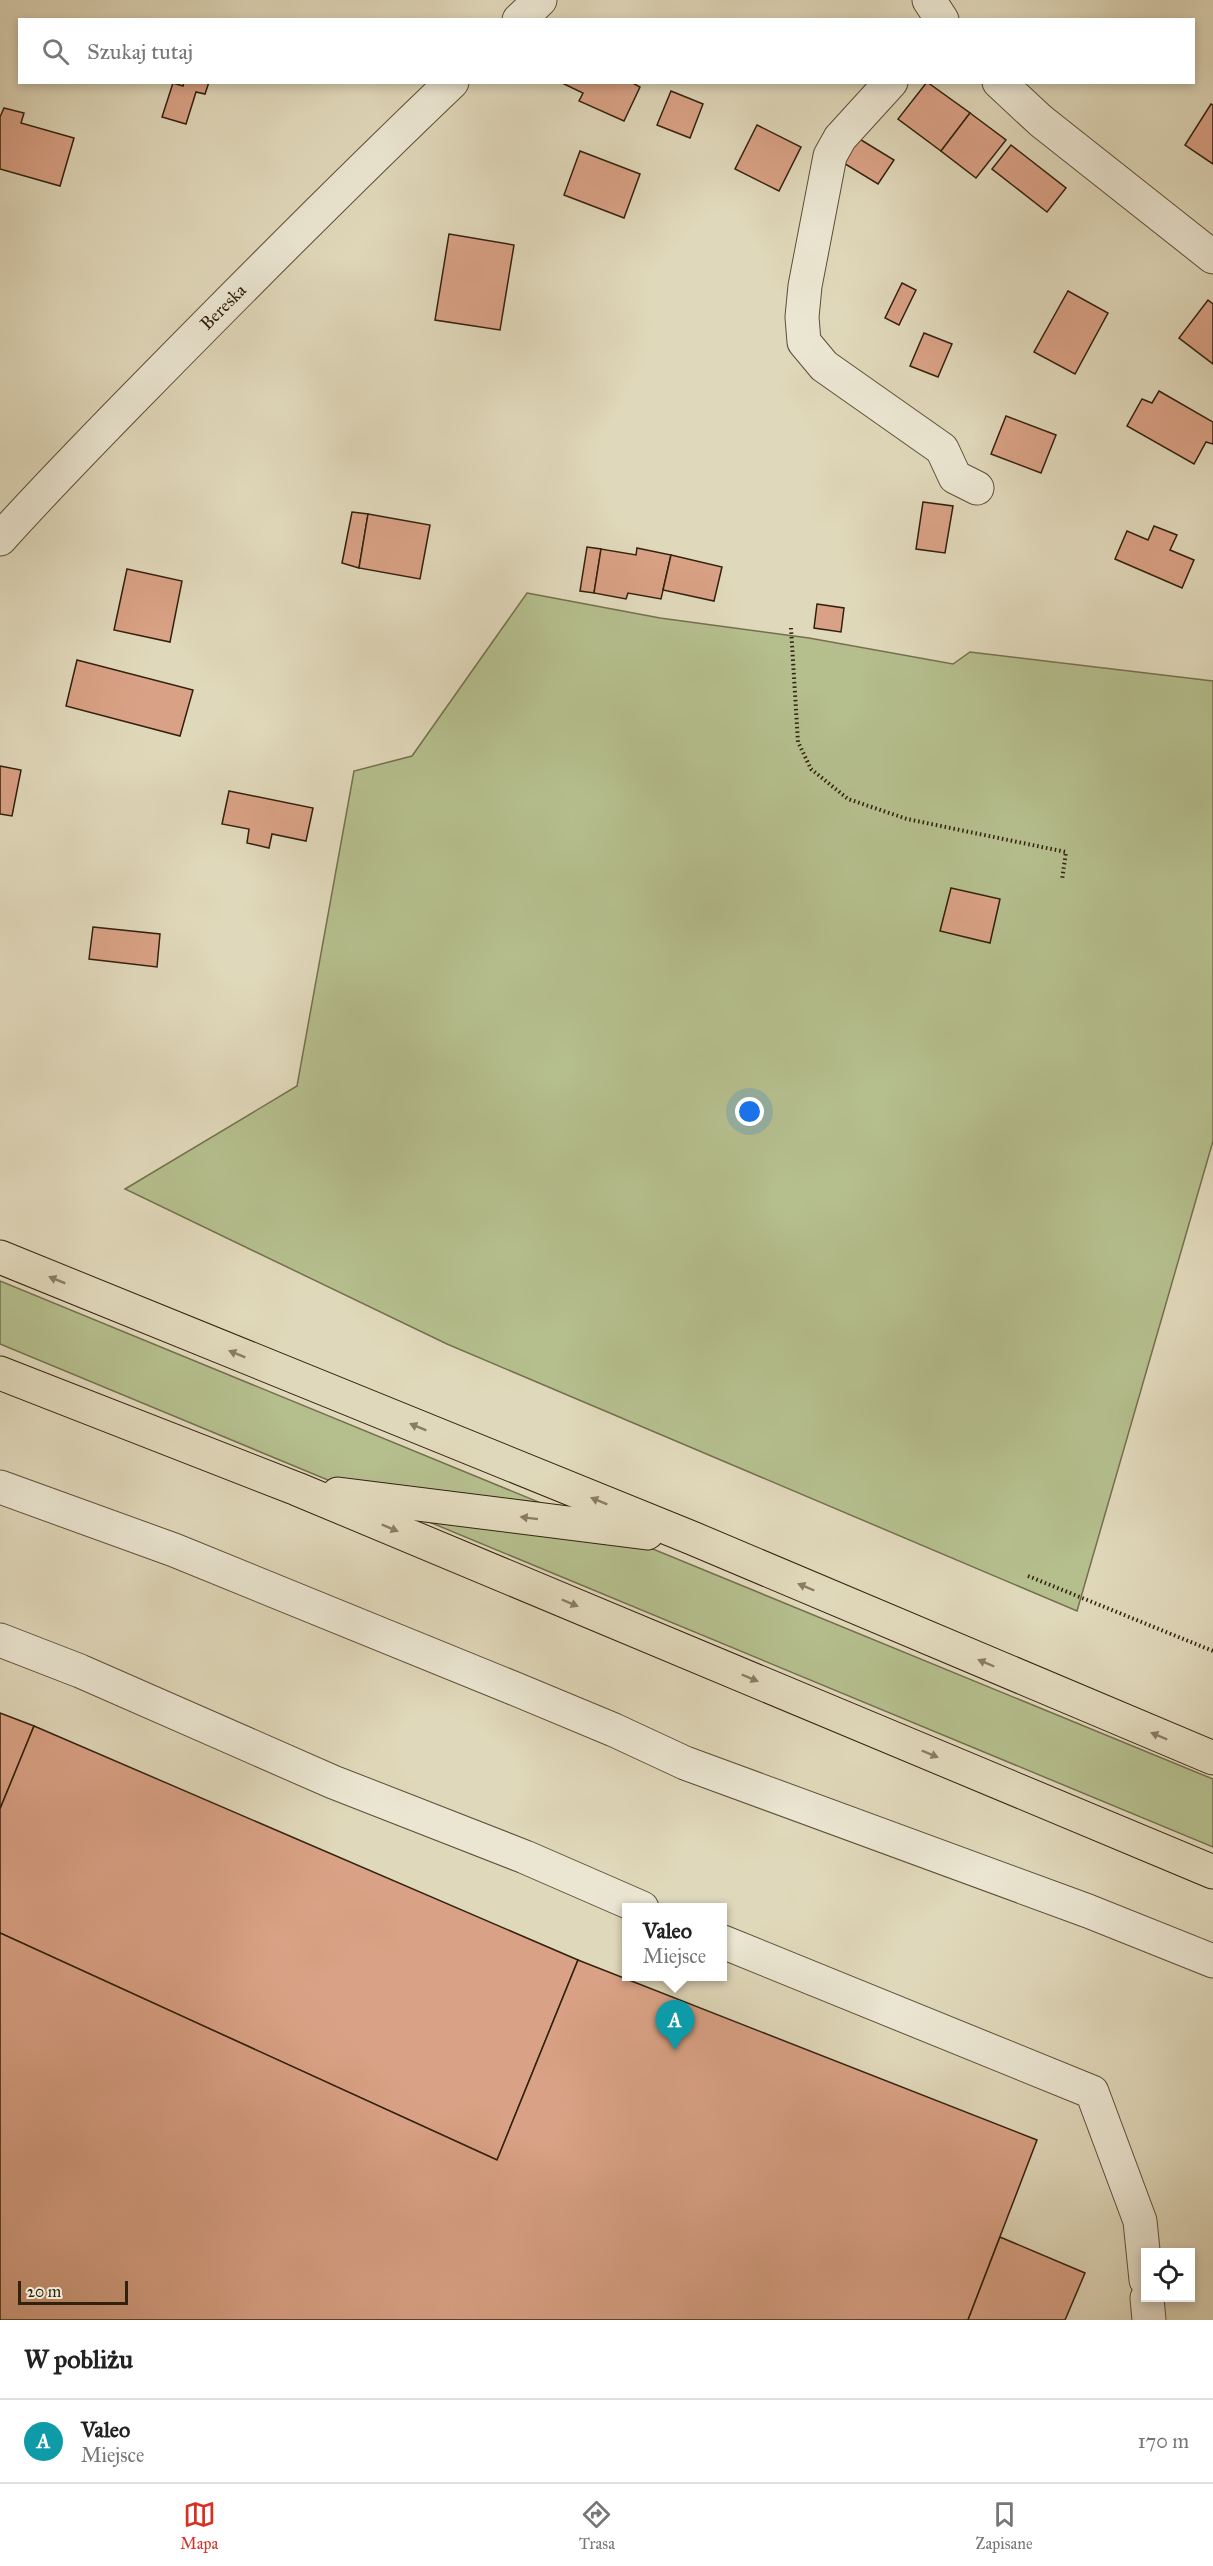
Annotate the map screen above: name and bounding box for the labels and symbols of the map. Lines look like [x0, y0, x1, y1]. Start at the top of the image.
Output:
street label: Bereska [195, 279, 251, 335]
your location [735, 1097, 764, 1126]
one-way arrow [47, 1275, 65, 1285]
one-way arrow [228, 1349, 246, 1358]
one-way arrow [409, 1422, 427, 1431]
one-way arrow [589, 1495, 607, 1505]
one-way arrow [520, 1513, 539, 1523]
one-way arrow [381, 1524, 399, 1533]
one-way arrow [797, 1582, 815, 1592]
one-way arrow [561, 1599, 579, 1608]
one-way arrow [976, 1658, 994, 1668]
one-way arrow [741, 1674, 759, 1683]
one-way arrow [1150, 1731, 1168, 1740]
one-way arrow [921, 1749, 939, 1759]
pin: A [656, 2000, 694, 2050]
scale bar [18, 2278, 128, 2306]

